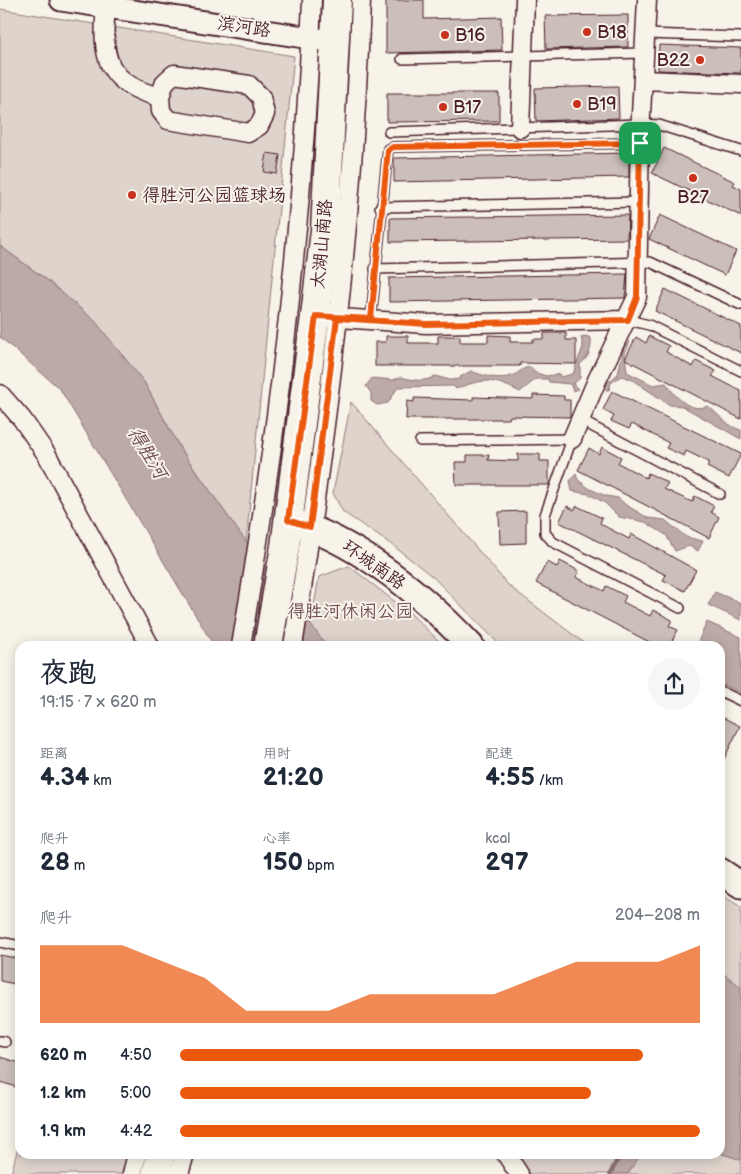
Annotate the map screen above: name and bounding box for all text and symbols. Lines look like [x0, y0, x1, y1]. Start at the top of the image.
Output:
street label: 滨河路 [216, 12, 272, 42]
place label: B18 [597, 22, 627, 43]
place label: B16 [455, 25, 485, 46]
marker: B18 [581, 26, 593, 38]
marker: B16 [439, 29, 451, 41]
place label: B22 [656, 50, 690, 71]
marker: B22 [694, 54, 706, 66]
place label: B19 [587, 94, 617, 115]
place label: B17 [453, 97, 481, 118]
marker: B19 [571, 98, 583, 110]
marker: B17 [437, 101, 449, 113]
pin [619, 122, 661, 164]
icon: arrive [626, 129, 654, 157]
marker: B27 [687, 172, 699, 184]
place label: 得胜河公园篮球场 [142, 185, 286, 206]
place label: B27 [677, 187, 709, 208]
marker: 得胜河公园篮球场 [126, 189, 138, 201]
street label: 太湖山南路 [308, 198, 336, 290]
water label: 得胜河 [122, 423, 173, 486]
street label: 环城南路 [338, 536, 410, 594]
park label: 得胜河休闲公园 [287, 601, 413, 622]
text: 夜跑 [40, 657, 96, 690]
button: share [648, 658, 700, 710]
text: 19:15 · 7 × 620 m [40, 693, 156, 712]
text: 距离 [40, 745, 68, 762]
text: 用时 [263, 745, 291, 762]
text: 配速 [485, 745, 513, 762]
text: 4.34 [40, 762, 90, 793]
text: 21:20 [263, 762, 324, 793]
text: 4:55 [485, 762, 535, 793]
text: km [90, 772, 112, 789]
text: /km [535, 772, 563, 789]
text: 爬升 [40, 830, 68, 847]
text: 心率 [263, 830, 291, 847]
text: kcal [485, 830, 510, 847]
text: 28 [40, 847, 70, 878]
text: 150 [263, 847, 303, 878]
text: 297 [485, 847, 529, 878]
text: m [70, 857, 85, 874]
text: bpm [303, 857, 335, 874]
text: 204–208 m [615, 906, 700, 925]
text: 爬升 [40, 909, 72, 928]
text: 620 m [40, 1046, 87, 1065]
text: 4:50 [120, 1046, 152, 1065]
text: 1.2 km [40, 1084, 86, 1103]
text: 5:00 [120, 1084, 151, 1103]
text: 1.9 km [40, 1122, 86, 1141]
text: 4:42 [120, 1122, 152, 1141]

